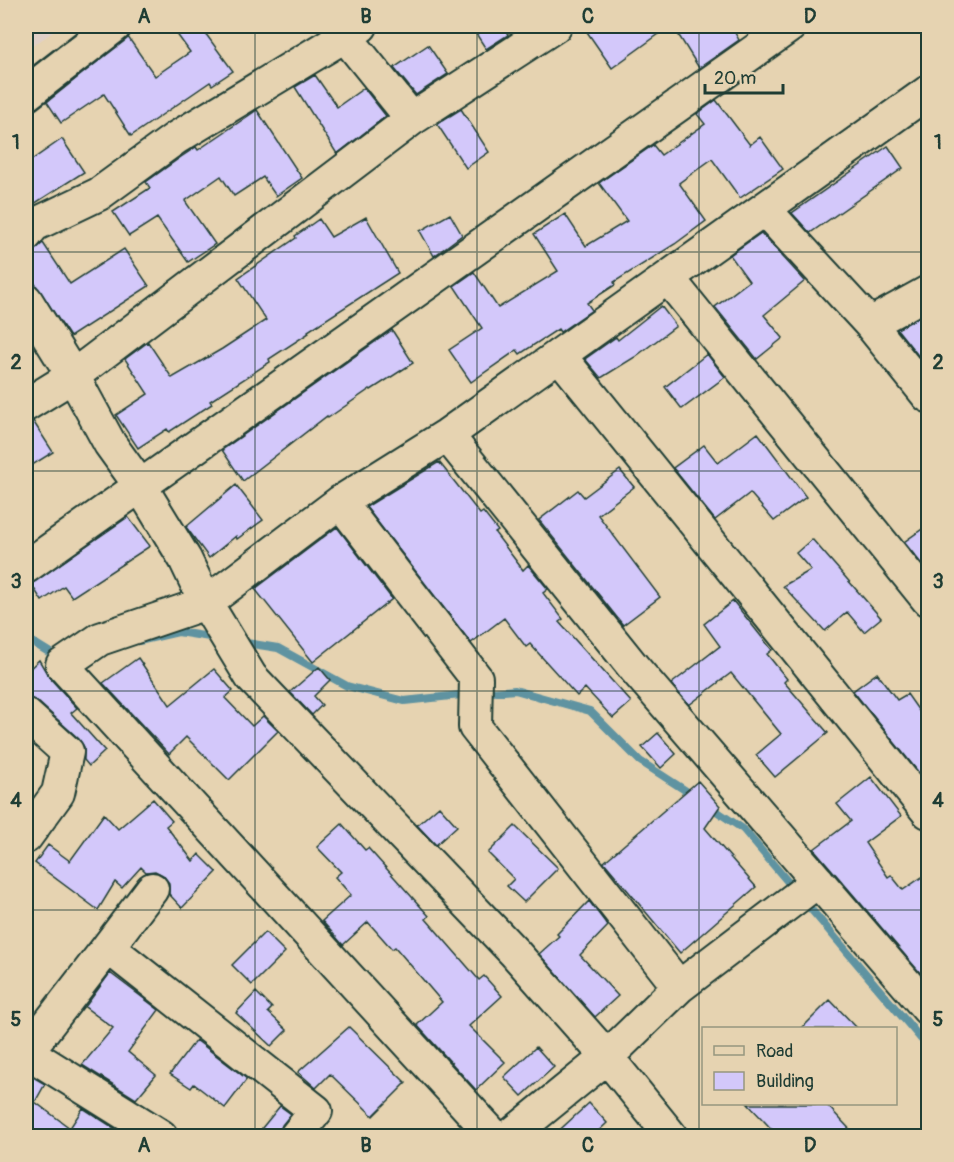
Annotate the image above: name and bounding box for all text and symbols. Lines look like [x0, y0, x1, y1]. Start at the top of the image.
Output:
text: A [138, 4, 151, 29]
text: B [360, 4, 372, 29]
text: C [582, 4, 594, 29]
text: D [804, 4, 817, 29]
scale bar [705, 57, 783, 95]
text: 20 m [714, 67, 756, 90]
text: 1 [12, 130, 20, 155]
text: 1 [934, 130, 942, 155]
text: 2 [10, 350, 22, 375]
text: 2 [932, 350, 944, 375]
text: 3 [10, 569, 22, 594]
text: 3 [932, 569, 944, 594]
text: 4 [10, 788, 22, 813]
text: 4 [932, 788, 944, 813]
text: 5 [11, 1007, 22, 1032]
text: 5 [933, 1007, 944, 1032]
legend [702, 1027, 897, 1105]
text: Road [756, 1040, 793, 1063]
text: Building [756, 1070, 814, 1093]
text: A [138, 1133, 151, 1158]
text: B [360, 1133, 372, 1158]
text: C [582, 1133, 594, 1158]
text: D [804, 1133, 817, 1158]

